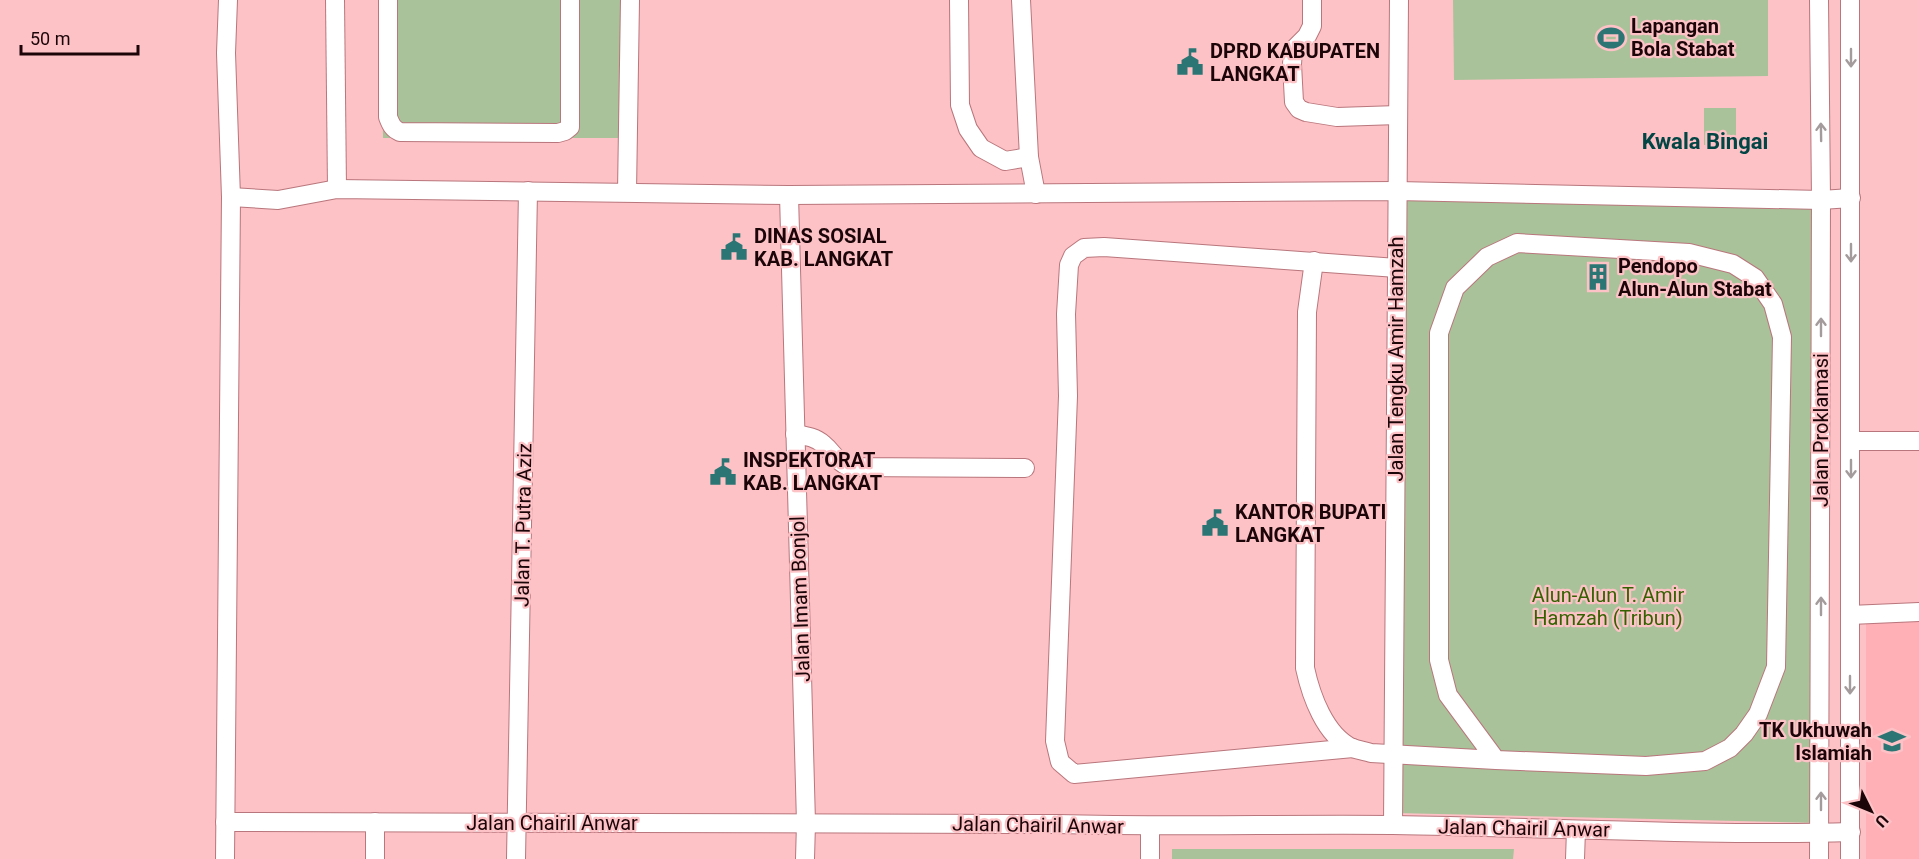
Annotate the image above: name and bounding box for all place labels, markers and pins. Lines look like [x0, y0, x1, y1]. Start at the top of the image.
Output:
place label: Lapangan Bola Stabat [1631, 14, 1735, 61]
sports icon: Lapangan Bola Stabat [1596, 23, 1626, 53]
place label: DPRD KABUPATEN LANGKAT [1210, 39, 1380, 86]
public building icon: DPRD KABUPATEN LANGKAT [1175, 47, 1205, 77]
place label: DINAS SOSIAL KAB. LANGKAT [754, 224, 893, 271]
public building icon: DINAS SOSIAL KAB. LANGKAT [719, 232, 749, 262]
place label: Pendopo Alun-Alun Stabat [1618, 254, 1772, 301]
building icon: Pendopo Alun-Alun Stabat [1583, 262, 1613, 292]
place label: INSPEKTORAT KAB. LANGKAT [743, 448, 882, 495]
public building icon: INSPEKTORAT KAB. LANGKAT [708, 457, 738, 487]
place label: KANTOR BUPATI LANGKAT [1235, 500, 1386, 547]
public building icon: KANTOR BUPATI LANGKAT [1200, 508, 1230, 538]
place label: TK Ukhuwah Islamiah [1759, 718, 1872, 765]
school or university icon: TK Ukhuwah Islamiah [1877, 726, 1907, 756]

